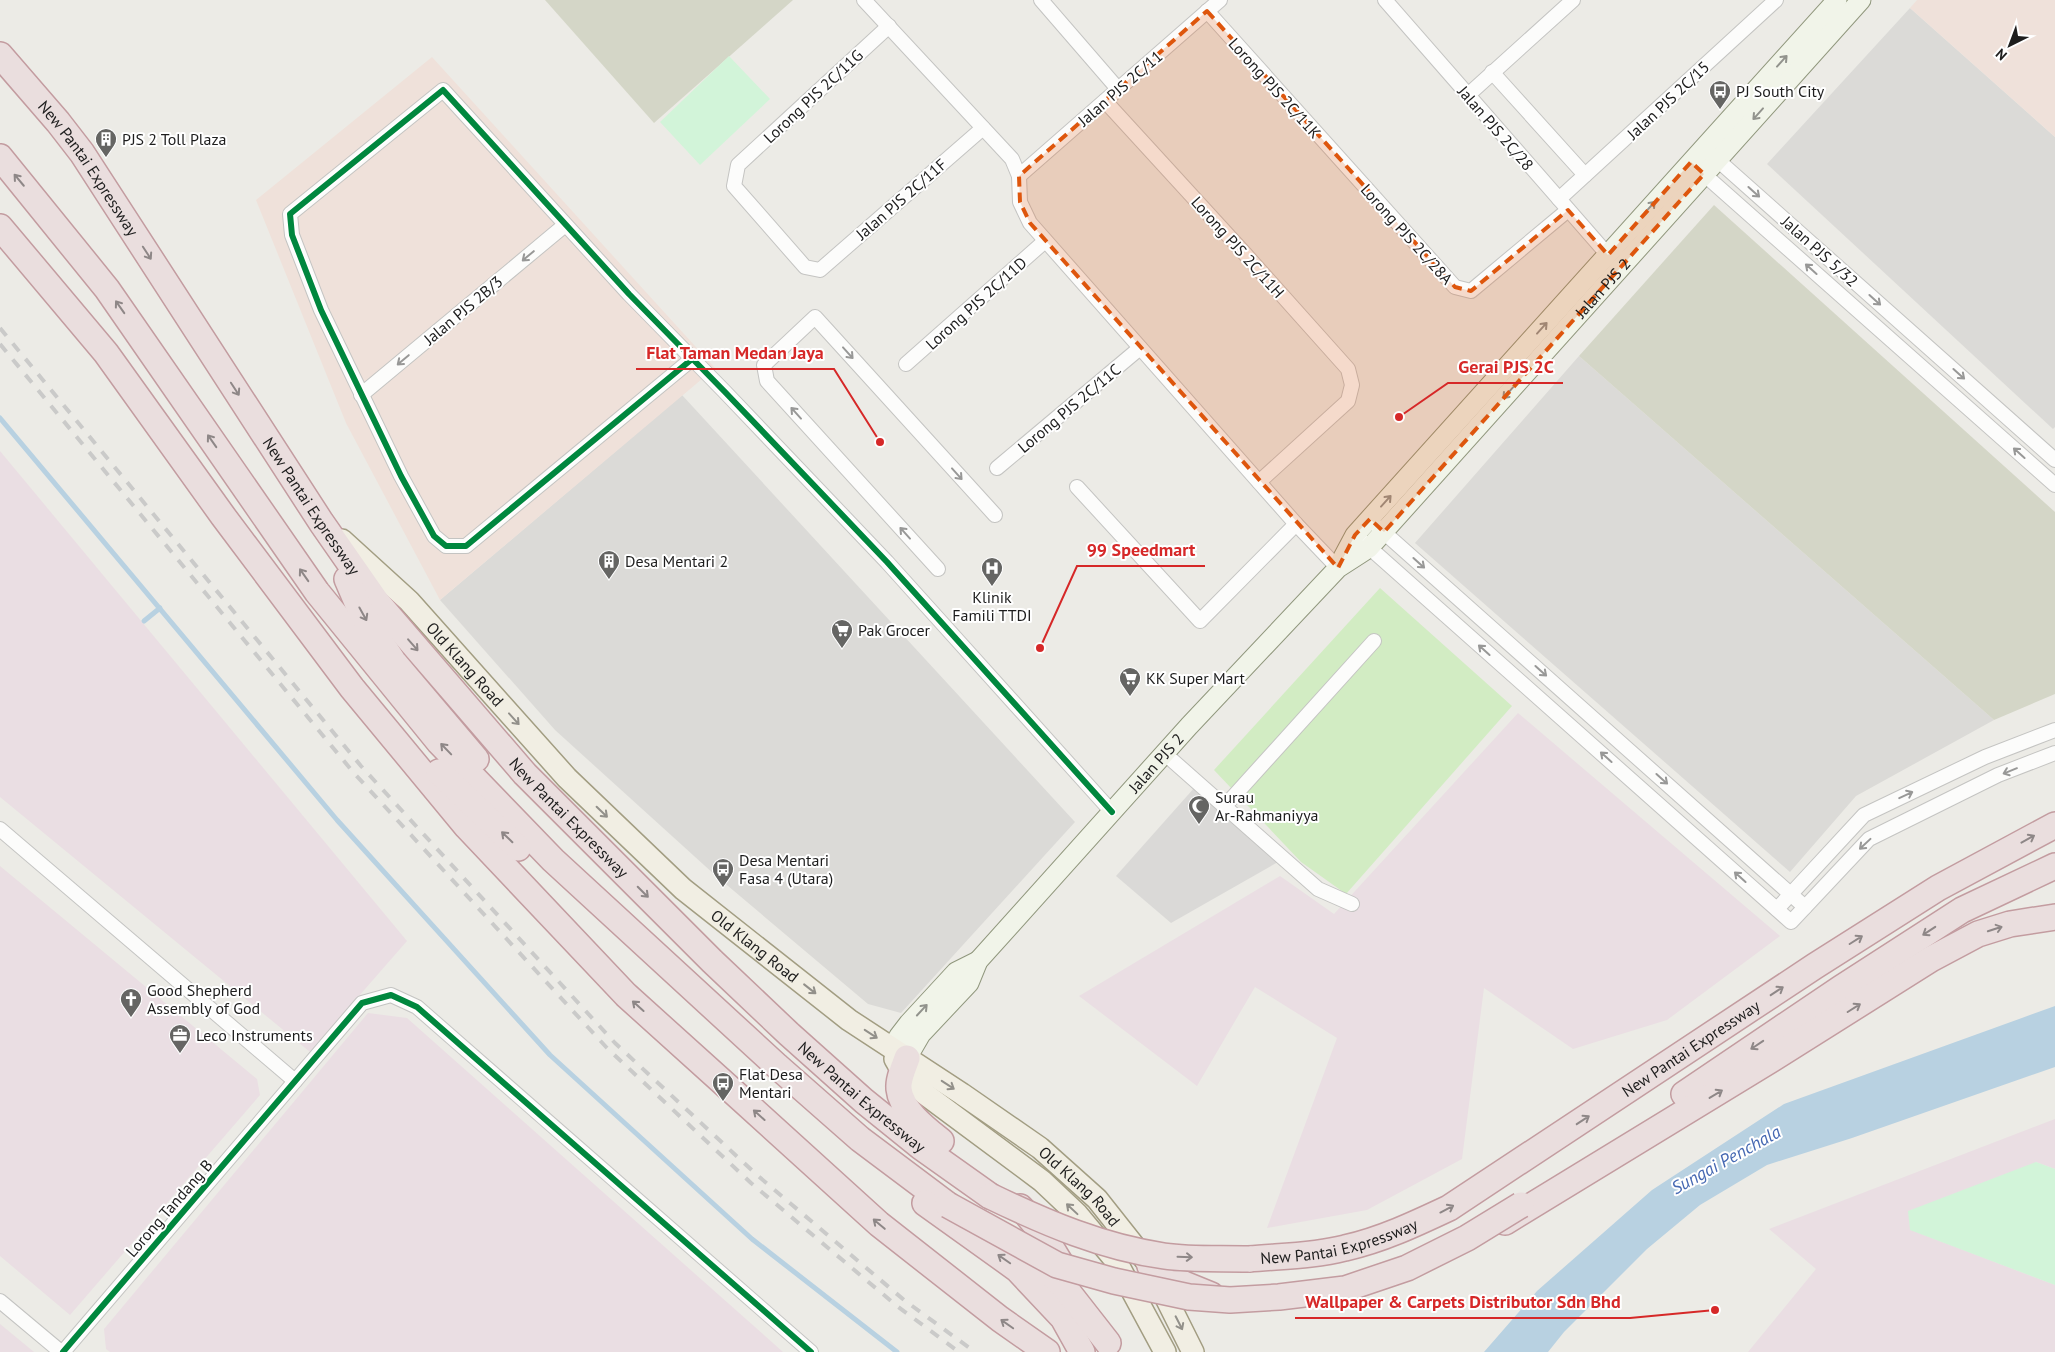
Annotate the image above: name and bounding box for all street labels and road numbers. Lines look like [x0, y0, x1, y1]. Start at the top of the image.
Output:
street label: Lorong PJS 2C/11K [1225, 34, 1326, 143]
street label: Lorong PJS 2C/11G [759, 45, 867, 147]
street label: Jalan PJS 2C/11 [1073, 46, 1166, 131]
street label: Jalan PJS 2C/15 [1622, 57, 1713, 144]
street label: Jalan PJS 2C/28 [1453, 81, 1538, 174]
street label: New Pantai Expressway [34, 96, 143, 240]
street label: Jalan PJS 2C/11F [851, 154, 951, 245]
street label: Lorong PJS 2C/28A [1357, 180, 1458, 289]
street label: Lorong PJS 2C/11H [1187, 192, 1289, 302]
street label: Jalan PJS 5/32 [1777, 211, 1863, 291]
street label: Lorong PJS 2C/11D [921, 252, 1031, 354]
street label: Jalan PJS 2 [1570, 254, 1634, 323]
street label: Jalan PJS 2B/3 [419, 271, 507, 349]
street label: Lorong PJS 2C/11C [1014, 359, 1124, 457]
street label: New Pantai Expressway [259, 433, 365, 579]
street label: Old Klang Road [422, 618, 508, 710]
street label: Jalan PJS 2 [1123, 729, 1188, 797]
street label: New Pantai Expressway [505, 753, 633, 882]
street label: Old Klang Road [707, 905, 803, 987]
street label: New Pantai Expressway [1618, 995, 1764, 1101]
street label: New Pantai Expressway [794, 1037, 930, 1157]
street label: Old Klang Road [1035, 1142, 1125, 1230]
street label: Lorong Tandang B [121, 1155, 217, 1261]
street label: New Pantai Expressway [1260, 1214, 1421, 1268]

